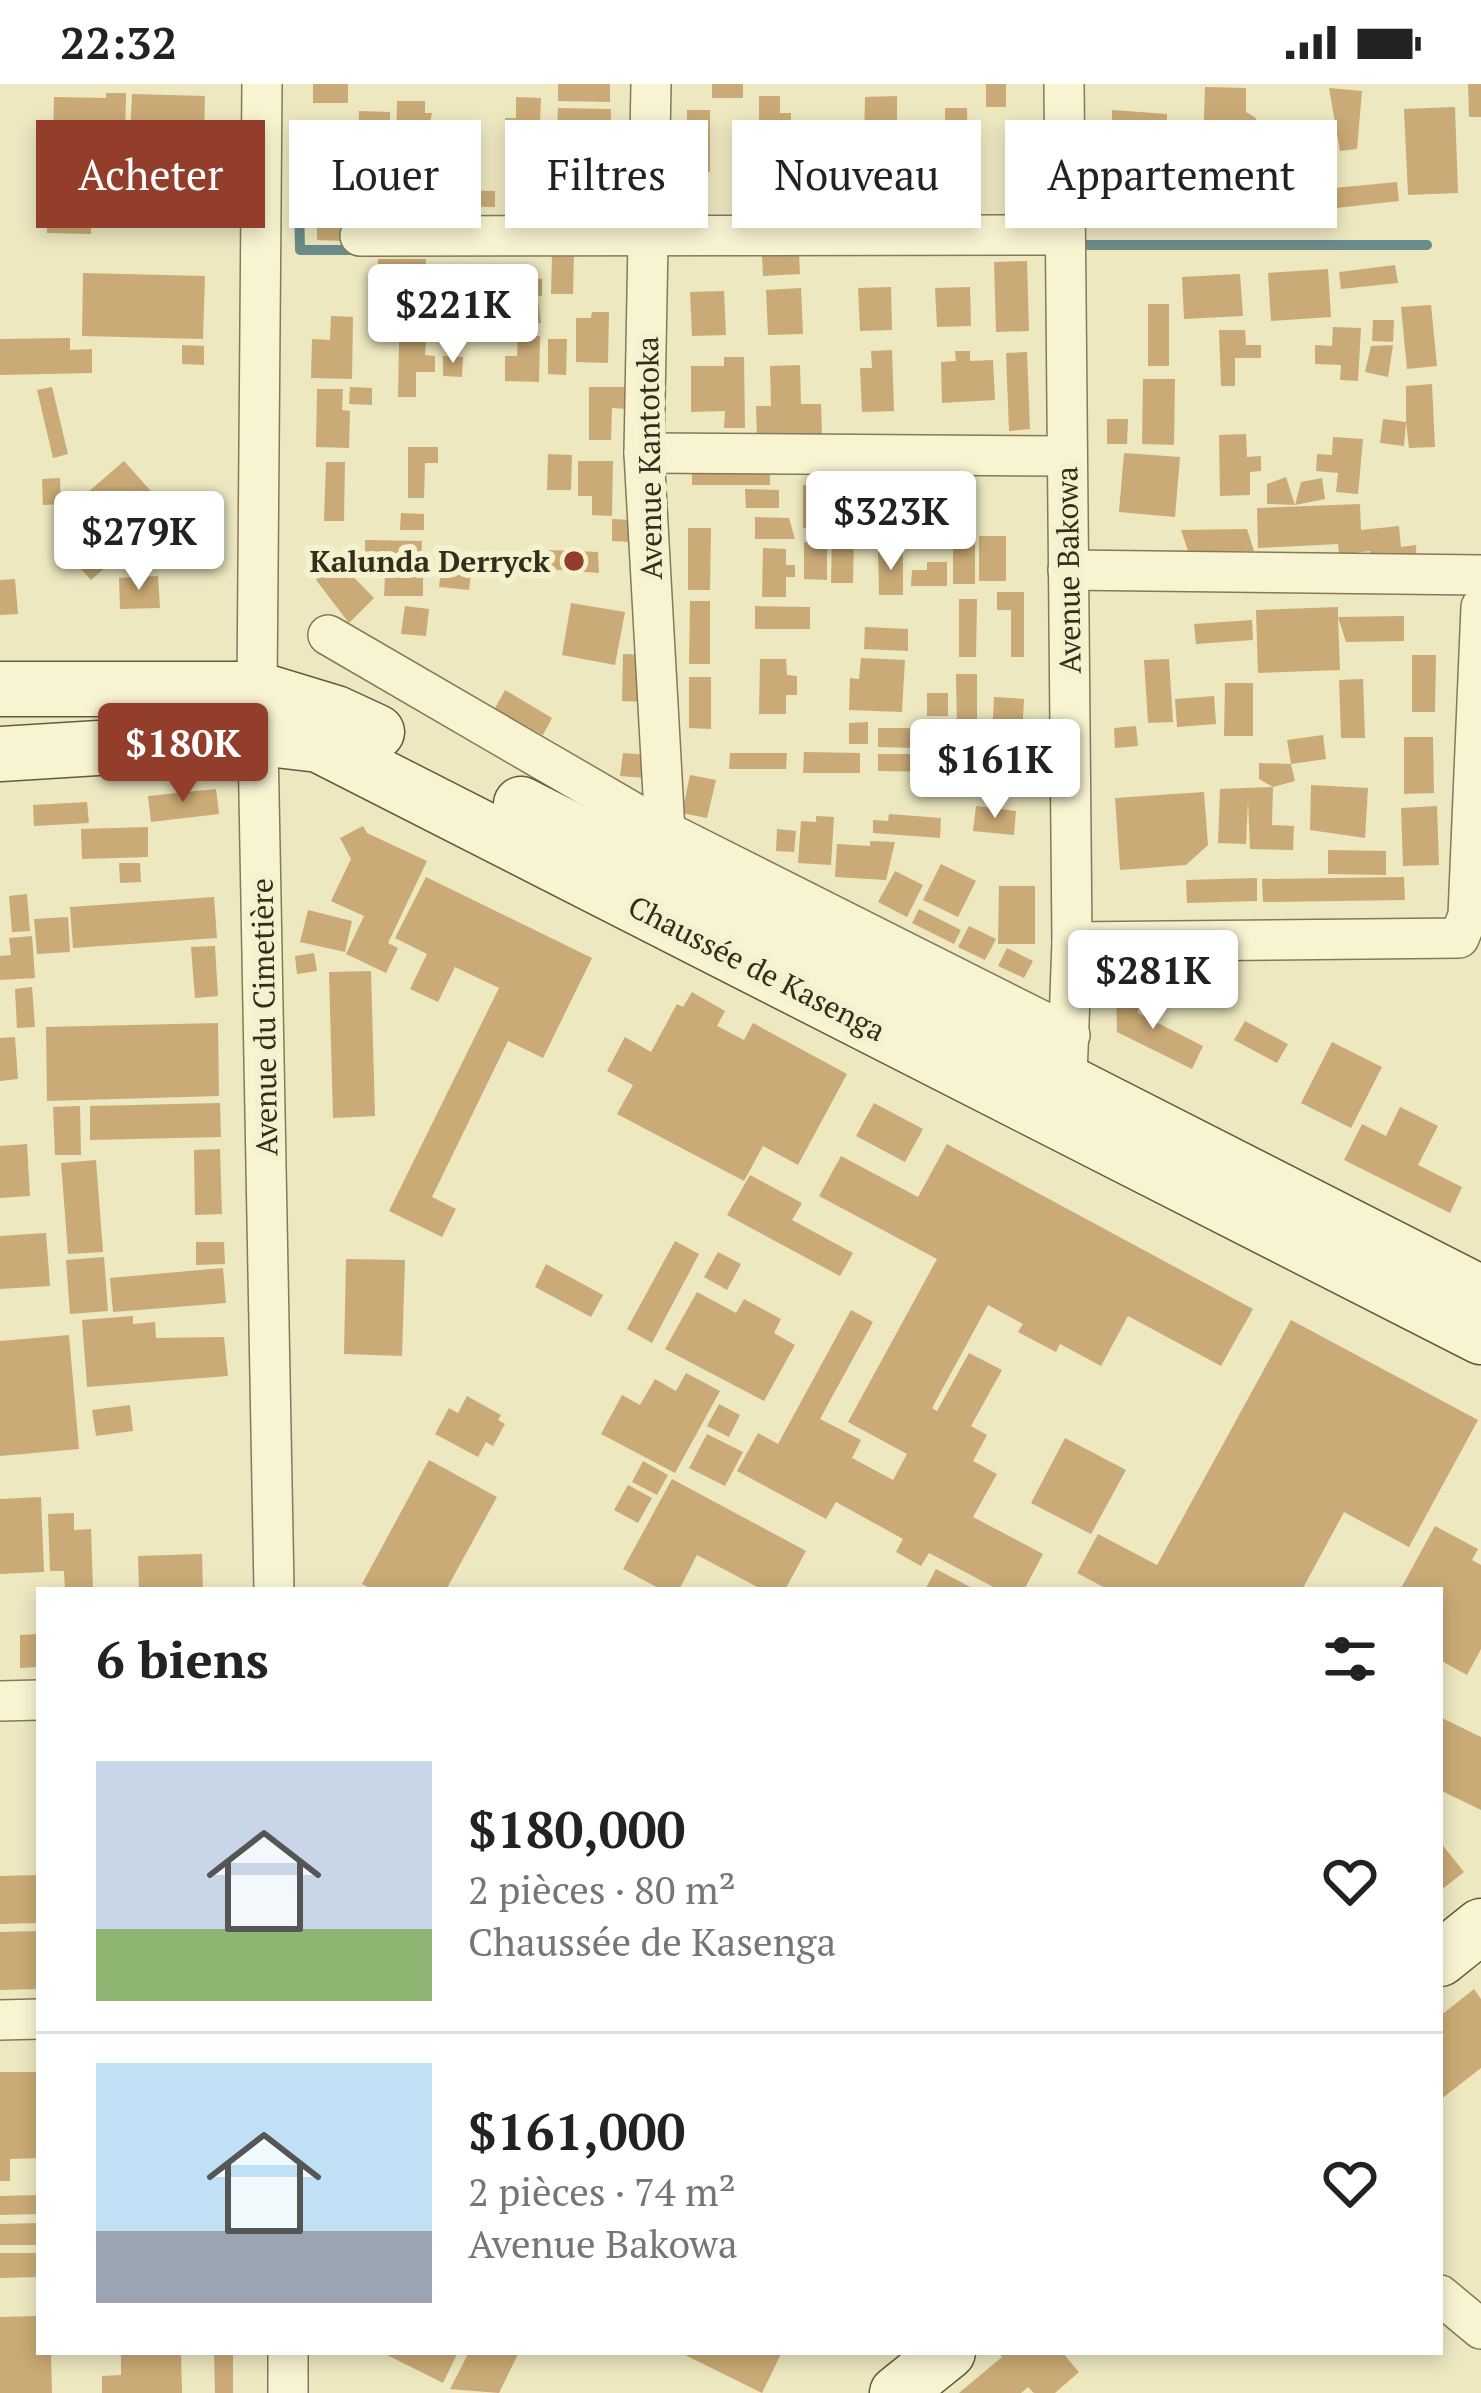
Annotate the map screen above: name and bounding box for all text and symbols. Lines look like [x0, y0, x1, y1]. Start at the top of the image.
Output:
text: 22:32 [60, 12, 177, 72]
chip: Acheter [36, 120, 265, 228]
chip: Louer [289, 120, 481, 228]
chip: Filtres [505, 120, 708, 228]
chip: Nouveau [732, 120, 981, 228]
chip: Appartement [1005, 120, 1337, 228]
pin: $221K [369, 264, 537, 366]
text: $221K [395, 277, 511, 329]
street label: Avenue Kantotoka [627, 336, 671, 580]
street label: Avenue Bakowa [1046, 466, 1090, 674]
pin: $323K [807, 471, 975, 573]
text: $323K [833, 484, 949, 536]
pin: $279K [55, 491, 223, 593]
text: $279K [81, 504, 197, 556]
place label: Kalunda Derryck [310, 541, 551, 581]
marker: Kalunda Derryck [561, 548, 587, 574]
pin: $180K [99, 703, 267, 805]
text: $180K [125, 716, 241, 768]
pin: $161K [911, 719, 1079, 821]
text: $161K [937, 732, 1053, 784]
street label: Avenue du Cimetière [242, 878, 286, 1156]
street label: Chaussée de Kasenga [622, 886, 892, 1050]
pin: $281K [1069, 930, 1237, 1032]
text: $281K [1095, 943, 1211, 995]
text: 6 biens [96, 1625, 269, 1693]
icon: filters [1317, 1626, 1383, 1692]
text: $180,000 [468, 1795, 685, 1863]
icon: home [192, 1809, 336, 1953]
icon: heart [1317, 1848, 1383, 1914]
text: 2 pièces · 80 m² [468, 1863, 736, 1915]
text: Chaussée de Kasenga [468, 1915, 836, 1967]
text: $161,000 [468, 2097, 685, 2165]
icon: home [192, 2111, 336, 2255]
icon: heart [1317, 2150, 1383, 2216]
text: 2 pièces · 74 m² [468, 2165, 736, 2217]
text: Avenue Bakowa [468, 2217, 738, 2269]

